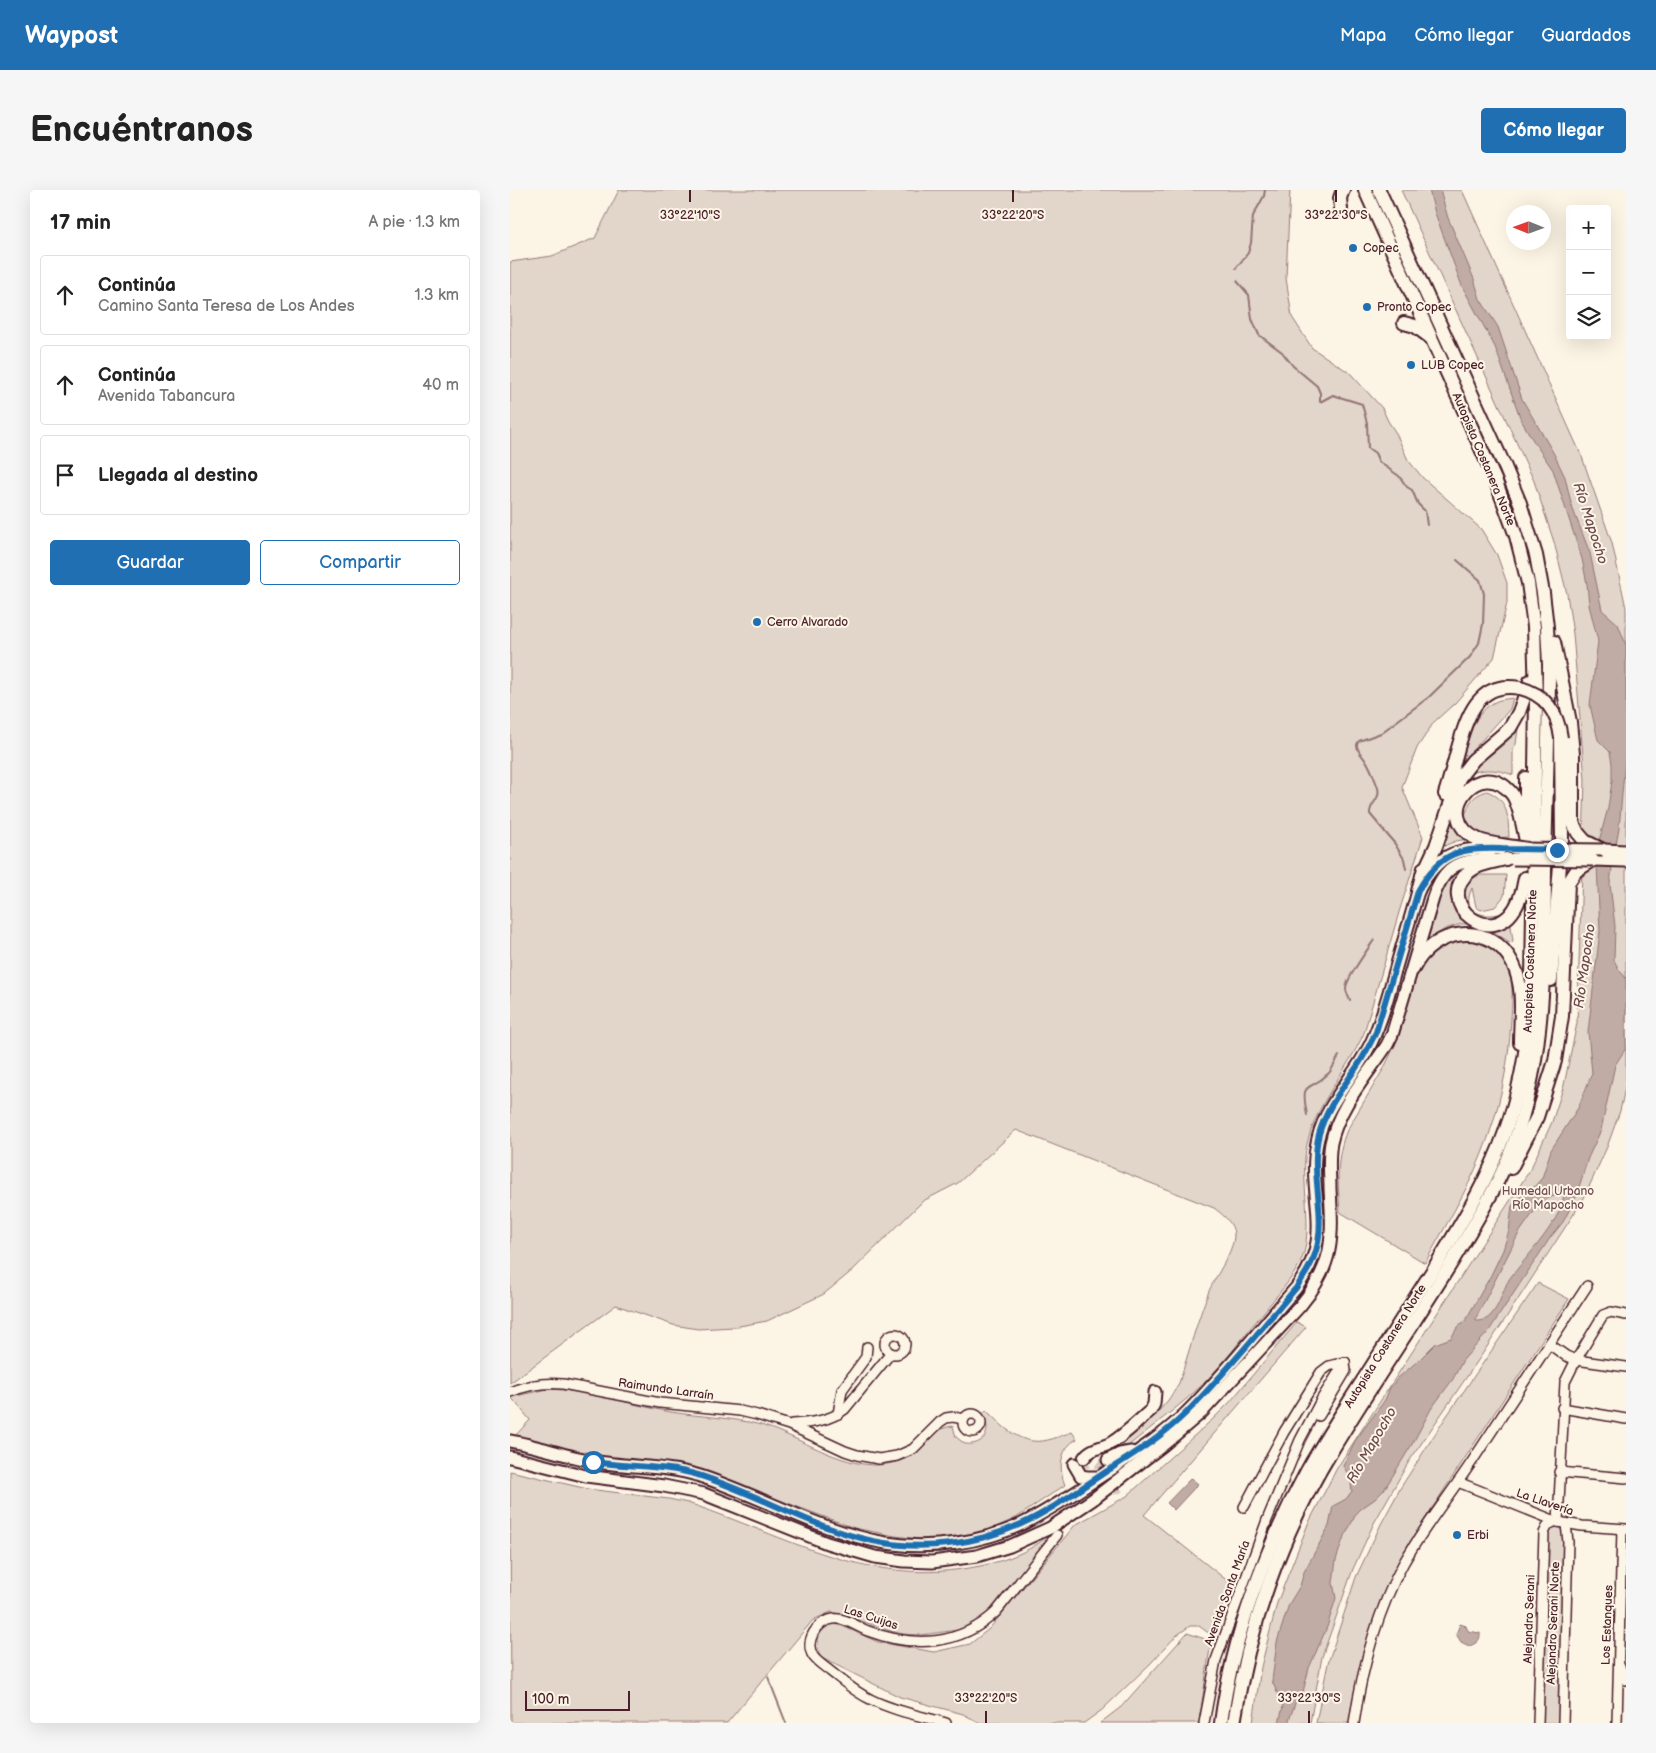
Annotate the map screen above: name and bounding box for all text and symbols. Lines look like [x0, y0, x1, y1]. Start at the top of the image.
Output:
text: Waypost [25, 21, 118, 50]
text: Mapa [1340, 25, 1386, 46]
text: Cómo llegar [1414, 25, 1513, 46]
text: Guardados [1541, 25, 1631, 46]
button: Cómo llegar [1481, 108, 1626, 153]
text: Encuéntranos [30, 109, 253, 152]
north arrow [1506, 205, 1551, 250]
map controls [1566, 205, 1611, 340]
button: + [1566, 205, 1611, 250]
text: 33°22'10"S [660, 208, 720, 223]
text: 33°22'20"S [982, 208, 1044, 223]
text: 33°22'30"S [1304, 208, 1368, 223]
text: 17 min [50, 210, 111, 235]
text: A pie · 1.3 km [368, 213, 460, 232]
place label: Copec [1363, 241, 1399, 256]
marker: Copec [1347, 242, 1359, 254]
button: − [1566, 250, 1611, 295]
text: Continúa [98, 274, 176, 297]
icon: ahead [51, 281, 79, 309]
text: 1.3 km [414, 286, 459, 305]
button: layers [1566, 295, 1611, 340]
text: Camino Santa Teresa de Los Andes [98, 297, 355, 316]
place label: Pronto Copec [1377, 300, 1451, 315]
marker: Pronto Copec [1361, 301, 1373, 313]
place label: LUB Copec [1421, 358, 1484, 373]
marker: LUB Copec [1405, 359, 1417, 371]
text: Continúa [98, 364, 176, 387]
icon: ahead [51, 371, 79, 399]
text: 40 m [422, 376, 459, 395]
text: Avenida Tabancura [98, 387, 235, 406]
street label: Autopista Costanera Norte [1449, 390, 1518, 528]
icon: arrive [51, 461, 79, 489]
text: Llegada al destino [98, 464, 258, 487]
water label: Río Mapocho [1569, 480, 1612, 566]
button: Guardar [50, 540, 250, 585]
button: Compartir [260, 540, 460, 585]
place label: Cerro Alvarado [767, 615, 848, 630]
marker: Cerro Alvarado [751, 616, 763, 628]
route end [1546, 839, 1569, 862]
street label: Autopista Costanera Norte [1521, 889, 1540, 1033]
water label: Río Mapocho [1570, 923, 1599, 1009]
park label: Humedal Urbano Río Mapocho [1502, 1184, 1594, 1213]
street label: Autopista Costanera Norte [1341, 1282, 1430, 1411]
street label: Raimundo Larraín [617, 1375, 715, 1404]
water label: Río Mapocho [1343, 1404, 1400, 1486]
route start [582, 1451, 605, 1474]
street label: La Llavería [1514, 1486, 1576, 1519]
place label: Erbi [1467, 1528, 1489, 1543]
marker: Erbi [1451, 1529, 1463, 1541]
street label: Avenida Santa María [1201, 1538, 1254, 1648]
street label: Alejandro Serani Norte [1544, 1561, 1563, 1685]
street label: Alejandro Serani [1520, 1574, 1539, 1664]
street label: Los Estanques [1599, 1585, 1616, 1665]
street label: Las Cuijas [842, 1602, 900, 1633]
scale bar [525, 1688, 630, 1711]
text: 100 m [532, 1691, 569, 1708]
text: 33°22'20"S [955, 1691, 1017, 1706]
text: 33°22'30"S [1277, 1691, 1341, 1706]

